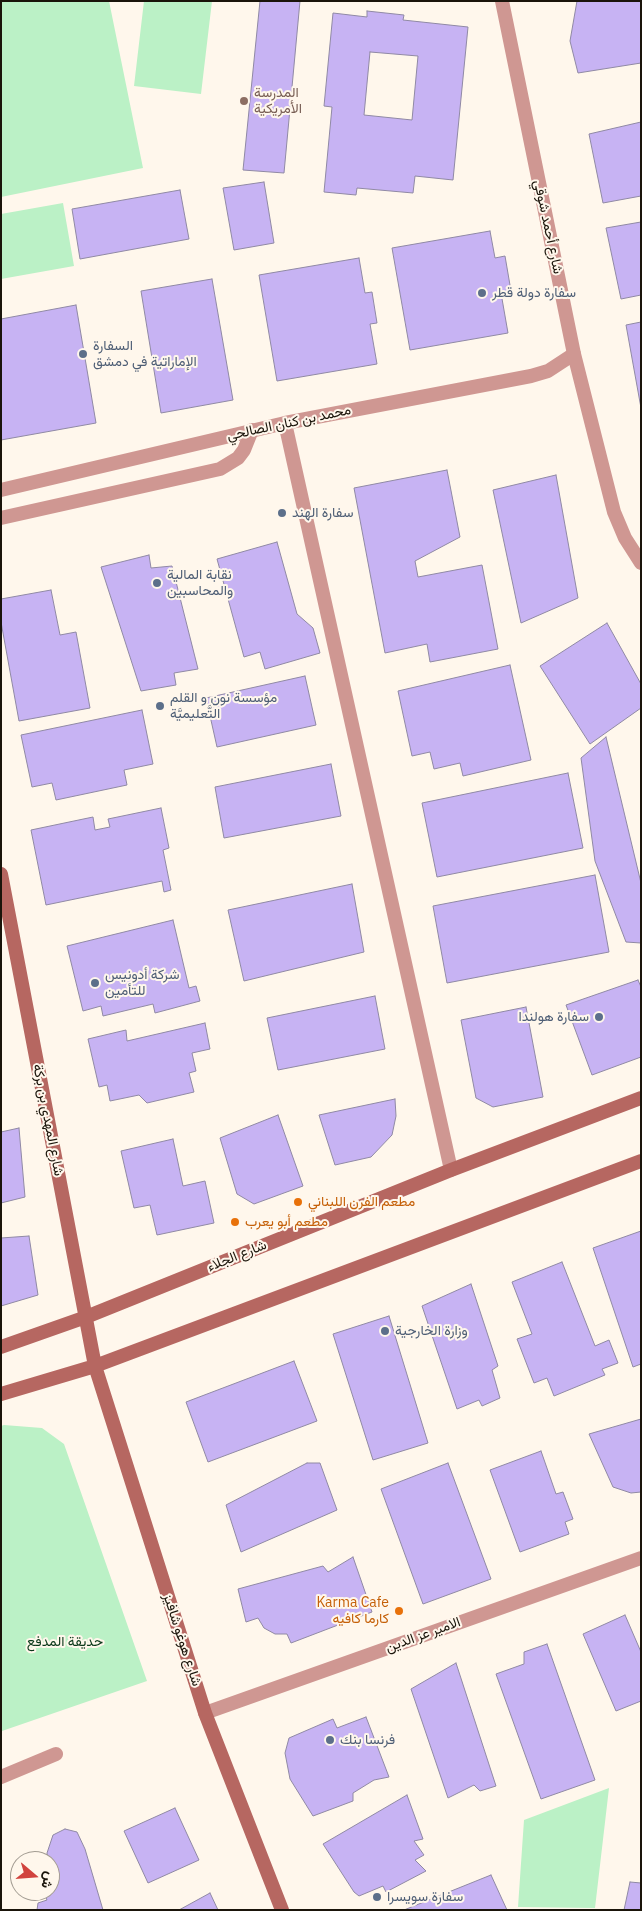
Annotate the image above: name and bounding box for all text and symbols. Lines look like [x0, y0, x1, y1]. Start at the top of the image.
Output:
place label: المدرسة الأمريكية [254, 85, 302, 118]
marker: المدرسة الأمريكية [238, 95, 250, 107]
street label: شارع أحمد شوقي [530, 178, 566, 276]
place label: سفارة دولة قطر [492, 285, 576, 301]
marker: سفارة دولة قطر [476, 287, 488, 299]
place label: السفارة الإماراتية في دمشق [93, 338, 197, 371]
marker: السفارة الإماراتية في دمشق [77, 348, 89, 360]
street label: محمد بن كنان الصالحي [225, 402, 353, 444]
place label: سفارة الهند [292, 505, 354, 521]
marker: سفارة الهند [276, 507, 288, 519]
place label: نقابة المالية والمحاسبين [167, 567, 233, 600]
marker: نقابة المالية والمحاسبين [151, 577, 163, 589]
place label: مؤسسة نون و القلم التَّعليميَّة [170, 690, 277, 722]
marker: مؤسسة نون و القلم التَّعليميَّة [154, 700, 166, 712]
place label: شركة أدونيس للتأمين [105, 967, 179, 1000]
marker: شركة أدونيس للتأمين [89, 977, 101, 989]
place label: سفارة هولندا [518, 1009, 589, 1025]
marker: سفارة هولندا [593, 1011, 605, 1023]
street label: شارع المهدي بن بركة [29, 1063, 67, 1177]
place label: مطعم الفرن اللبناني [308, 1194, 415, 1210]
marker: مطعم الفرن اللبناني [292, 1196, 304, 1208]
place label: مطعم أبو يعرب [245, 1214, 328, 1230]
marker: مطعم أبو يعرب [229, 1216, 241, 1228]
street label: شارع الجلاء [205, 1237, 269, 1275]
place label: وزارة الخارجية [395, 1323, 468, 1339]
marker: وزارة الخارجية [379, 1325, 391, 1337]
street label: شارع هوغو شافيز [159, 1592, 205, 1688]
place label: Karma Cafe كارما كافيه [316, 1595, 389, 1628]
marker: Karma Cafe كارما كافيه [393, 1605, 405, 1617]
street label: الامير عز الدين [383, 1614, 463, 1656]
park label: حديقة المدفع [27, 1634, 103, 1650]
place label: فرنسا بنك [340, 1732, 395, 1748]
marker: فرنسا بنك [324, 1734, 336, 1746]
north arrow [10, 1851, 60, 1901]
text: ش [37, 1870, 59, 1891]
place label: سفارة سويسرا [387, 1889, 463, 1905]
marker: سفارة سويسرا [371, 1891, 383, 1903]

